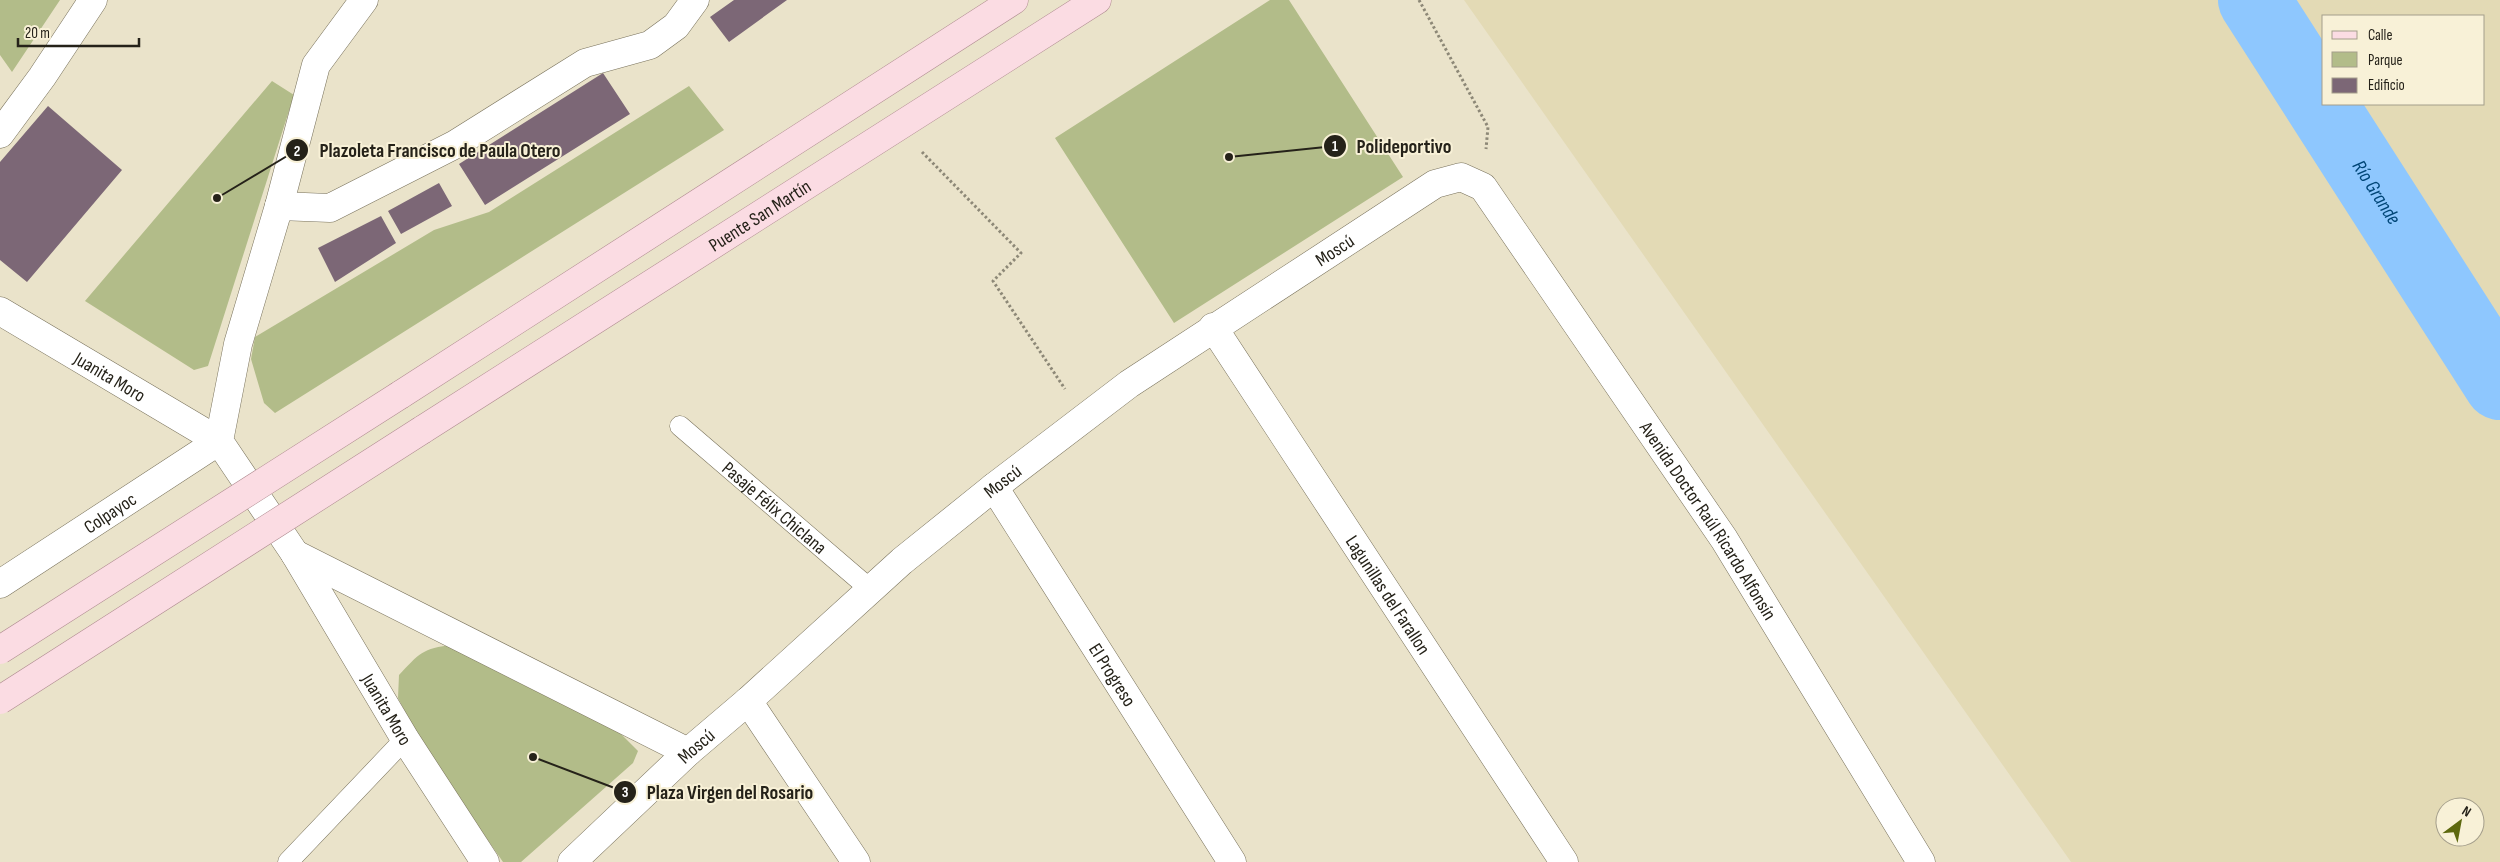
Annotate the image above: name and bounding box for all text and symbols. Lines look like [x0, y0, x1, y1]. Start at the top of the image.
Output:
scale bar [18, 15, 139, 47]
legend [2322, 15, 2485, 105]
text: 20 m [25, 24, 50, 43]
text: Calle [2368, 26, 2392, 45]
text: Parque [2368, 51, 2403, 70]
text: Edificio [2368, 76, 2405, 95]
callout: Polideportivo [1322, 129, 1462, 164]
callout: Plazoleta Francisco de Paula Otero [284, 133, 570, 168]
text: Polideportivo [1357, 135, 1451, 159]
text: 1 [1332, 137, 1338, 156]
text: Plazoleta Francisco de Paula Otero [320, 139, 561, 163]
text: 2 [294, 142, 300, 161]
water label: Río Grande [2347, 156, 2406, 229]
street label: Puente San Martín [705, 175, 816, 257]
street label: Moscú [1312, 230, 1359, 272]
street label: Juanita Moro [69, 347, 149, 408]
street label: Avenida Doctor Raúl Ricardo Alfonsín [1634, 417, 1781, 625]
street label: Pasaje Félix Chiclana [717, 457, 831, 560]
street label: Moscú [979, 460, 1027, 504]
street label: Colpayoc [80, 488, 141, 539]
street label: Lagunillas del Farallon [1340, 531, 1435, 659]
street label: El Progreso [1083, 639, 1140, 711]
street label: Juanita Moro [355, 669, 416, 750]
street label: Moscú [673, 724, 720, 769]
callout: Plaza Virgen del Rosario [612, 774, 823, 809]
text: Plaza Virgen del Rosario [647, 781, 813, 805]
text: 3 [622, 783, 629, 802]
north arrow [2435, 797, 2485, 847]
text: N [2459, 802, 2474, 821]

